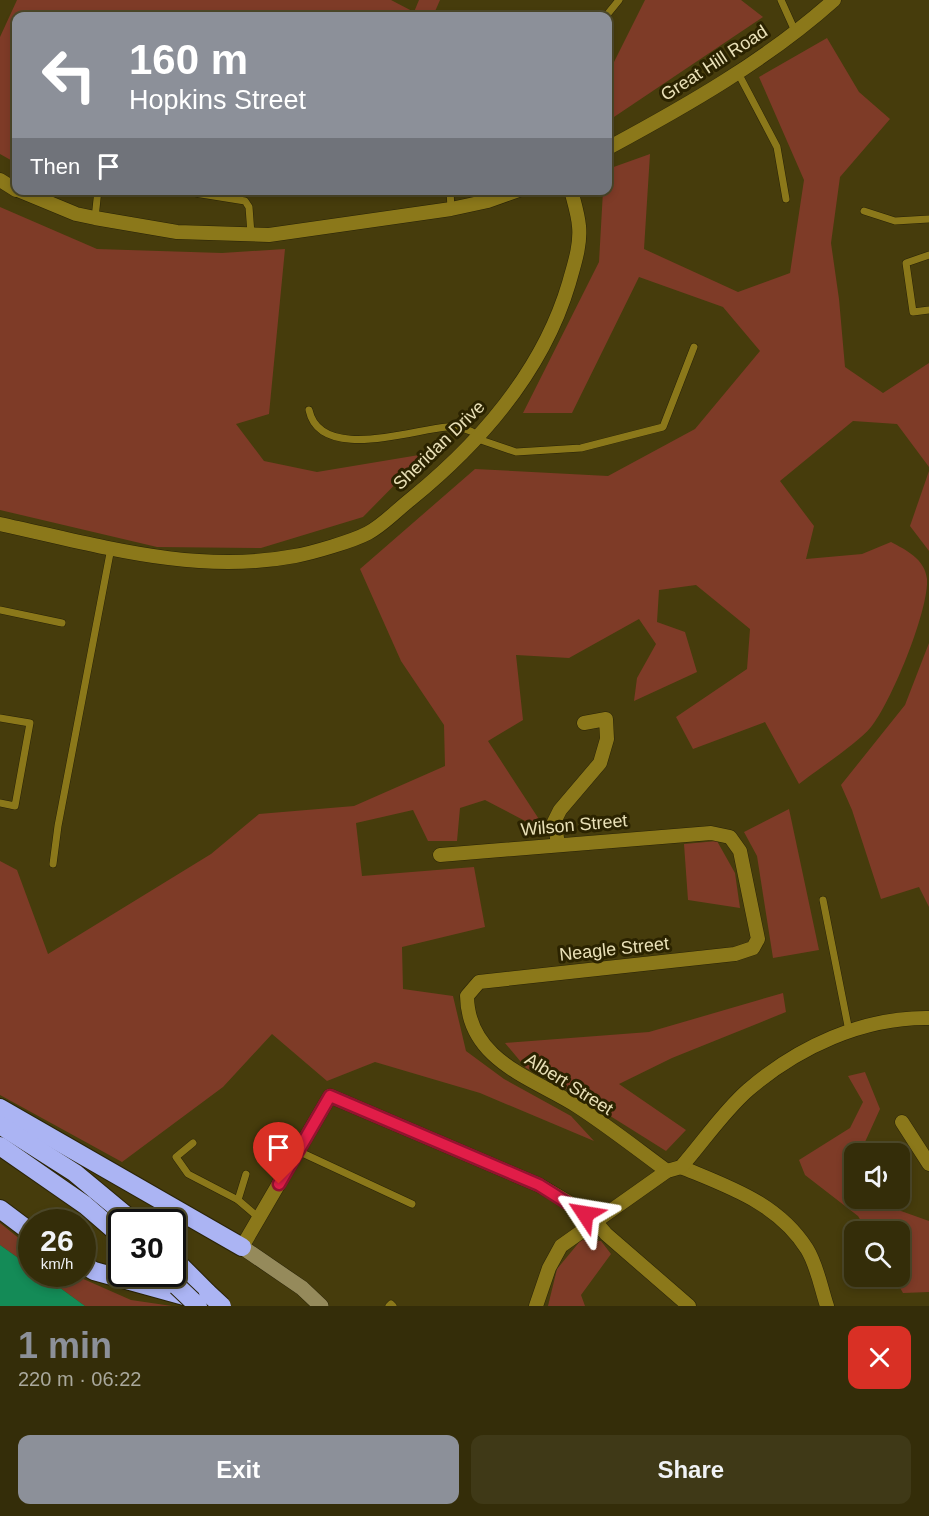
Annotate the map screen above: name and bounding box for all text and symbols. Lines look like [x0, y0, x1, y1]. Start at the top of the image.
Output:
street label: Great Hill Road [657, 21, 771, 105]
icon: left [30, 36, 108, 114]
text: 160 m [129, 36, 248, 83]
text: Hopkins Street [129, 85, 306, 115]
icon: arrive [92, 150, 125, 183]
text: Then [30, 154, 80, 179]
street label: Sheridan Drive [389, 396, 489, 494]
street label: Wilson Street [520, 810, 628, 840]
street label: Neagle Street [558, 933, 670, 965]
street label: Albert Street [521, 1049, 617, 1119]
pin [253, 1122, 304, 1184]
icon: arrive [262, 1131, 295, 1164]
map controls [844, 1143, 910, 1287]
button: sound [844, 1143, 910, 1209]
position arrow [553, 1182, 617, 1246]
speed limit sign: 30 [108, 1209, 186, 1287]
button: search [844, 1221, 910, 1287]
text: 26 [40, 1224, 74, 1257]
text: km/h [41, 1255, 73, 1272]
text: 1 min [18, 1325, 112, 1366]
button: close [848, 1326, 911, 1389]
text: 220 m · 06:22 [18, 1368, 141, 1390]
button: Exit [18, 1435, 459, 1504]
button: Share [471, 1435, 911, 1504]

